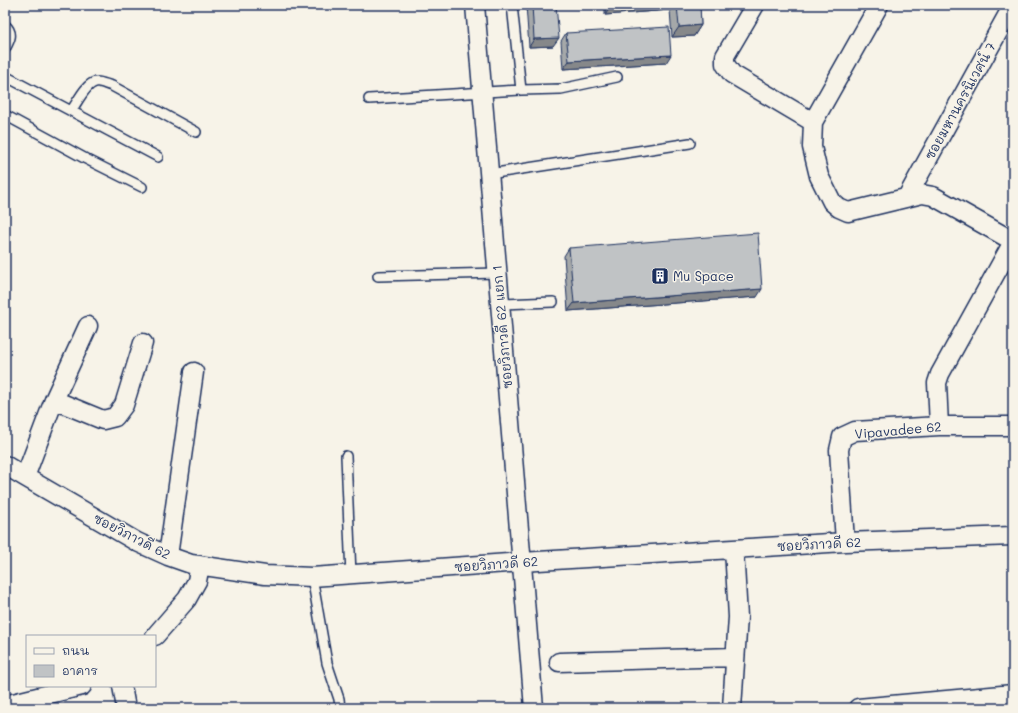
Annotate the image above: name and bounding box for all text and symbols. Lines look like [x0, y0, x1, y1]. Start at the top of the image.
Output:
street label: ซอยมหานครนิเวศน์ 7 [920, 39, 999, 162]
street label: ซอยวิภาวดี 62 แยก 1 [488, 264, 515, 390]
building icon: Mu Space [650, 266, 670, 286]
place label: Mu Space [673, 267, 734, 284]
street label: Vipavadee 62 [854, 417, 942, 442]
street label: ซอยวิภาวดี 62 [91, 509, 174, 562]
street label: ซอยวิภาวดี 62 [777, 533, 861, 554]
street label: ซอยวิภาวดี 62 [453, 552, 538, 575]
legend [26, 635, 156, 687]
text: ถนน [62, 642, 90, 658]
text: อาคาร [62, 662, 98, 678]

